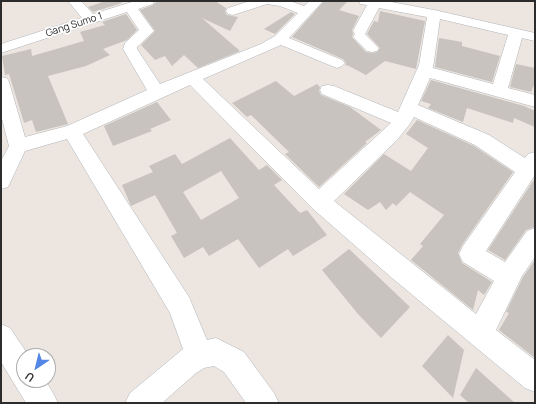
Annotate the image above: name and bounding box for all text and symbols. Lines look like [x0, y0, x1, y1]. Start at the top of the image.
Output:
street label: Gang Sumo 1 [44, 10, 104, 40]
north arrow [16, 348, 56, 388]
text: U [22, 369, 37, 386]

